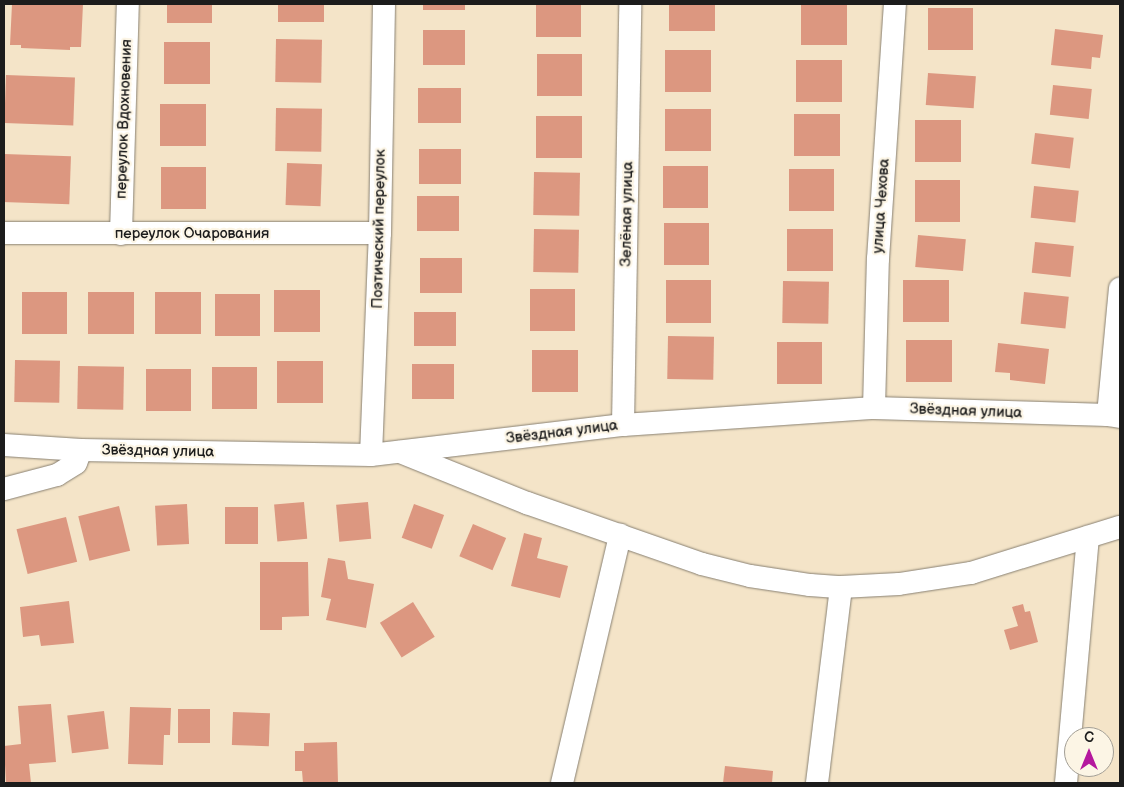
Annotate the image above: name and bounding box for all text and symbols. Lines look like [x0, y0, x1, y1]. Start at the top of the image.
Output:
street label: переулок Вдохновения [112, 39, 136, 199]
street label: Поэтический переулок [369, 149, 389, 309]
street label: улица Чехова [869, 158, 893, 254]
street label: Зелёная улица [617, 161, 637, 267]
street label: переулок Очарования [115, 225, 269, 243]
street label: Звёздная улица [909, 400, 1023, 422]
street label: Звёздная улица [505, 416, 619, 448]
street label: Звёздная улица [102, 441, 214, 461]
north arrow [1064, 727, 1114, 777]
text: С [1084, 729, 1094, 746]

